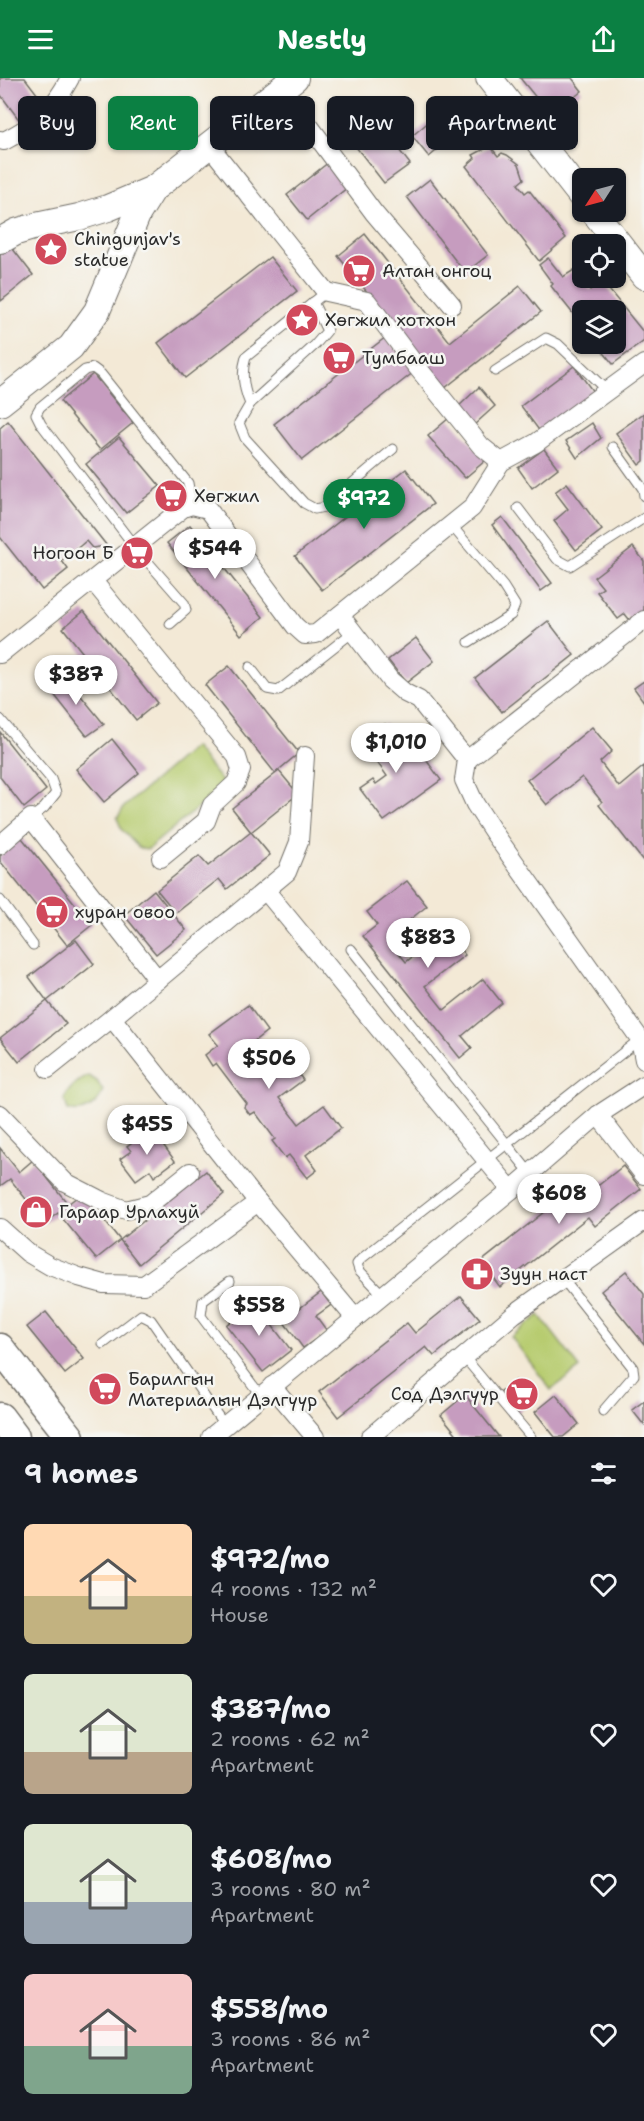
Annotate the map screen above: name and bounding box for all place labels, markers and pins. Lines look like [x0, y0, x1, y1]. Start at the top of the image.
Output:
place label: Chingunjav's statue [74, 227, 181, 272]
place icon: Chingunjav's statue [33, 231, 69, 267]
supermarket icon: Алтан онгоц [341, 253, 377, 289]
place label: Алтан онгоц [382, 259, 491, 283]
place icon: Хөгжил хотхон [284, 302, 320, 338]
place label: Хөгжил хотхон [325, 308, 456, 332]
supermarket icon: Тумбааш [321, 340, 357, 376]
place label: Тумбааш [362, 346, 445, 370]
supermarket icon: Хөгжил [153, 478, 189, 514]
pin: $972 [328, 479, 400, 530]
place label: Хөгжил [194, 484, 259, 508]
pin: $544 [179, 529, 251, 580]
supermarket icon: Ногоон Б [119, 535, 155, 571]
place label: Ногоон Б [33, 541, 114, 565]
pin: $387 [40, 655, 112, 706]
pin: $1,010 [347, 723, 445, 774]
supermarket icon: хуран овоо [34, 894, 70, 930]
place label: хуран овоо [75, 900, 175, 924]
pin: $883 [392, 918, 464, 969]
pin: $506 [233, 1039, 305, 1090]
pin: $455 [111, 1105, 183, 1156]
pin: $608 [523, 1174, 595, 1225]
shop icon: Гараар Урлахуй [18, 1194, 54, 1230]
place label: Гараар Урлахуй [59, 1200, 200, 1224]
pharmacy icon: Зуун наст [459, 1256, 495, 1292]
place label: Зуун наст [500, 1262, 588, 1286]
pin: $558 [223, 1286, 295, 1337]
place label: Барилгын Материалын Дэлгүүр [128, 1367, 317, 1412]
supermarket icon: Барилгын Материалын Дэлгүүр [87, 1371, 123, 1407]
supermarket icon: Сод Дэлгүүр [504, 1376, 540, 1412]
place label: Сод Дэлгүүр [391, 1382, 499, 1406]

